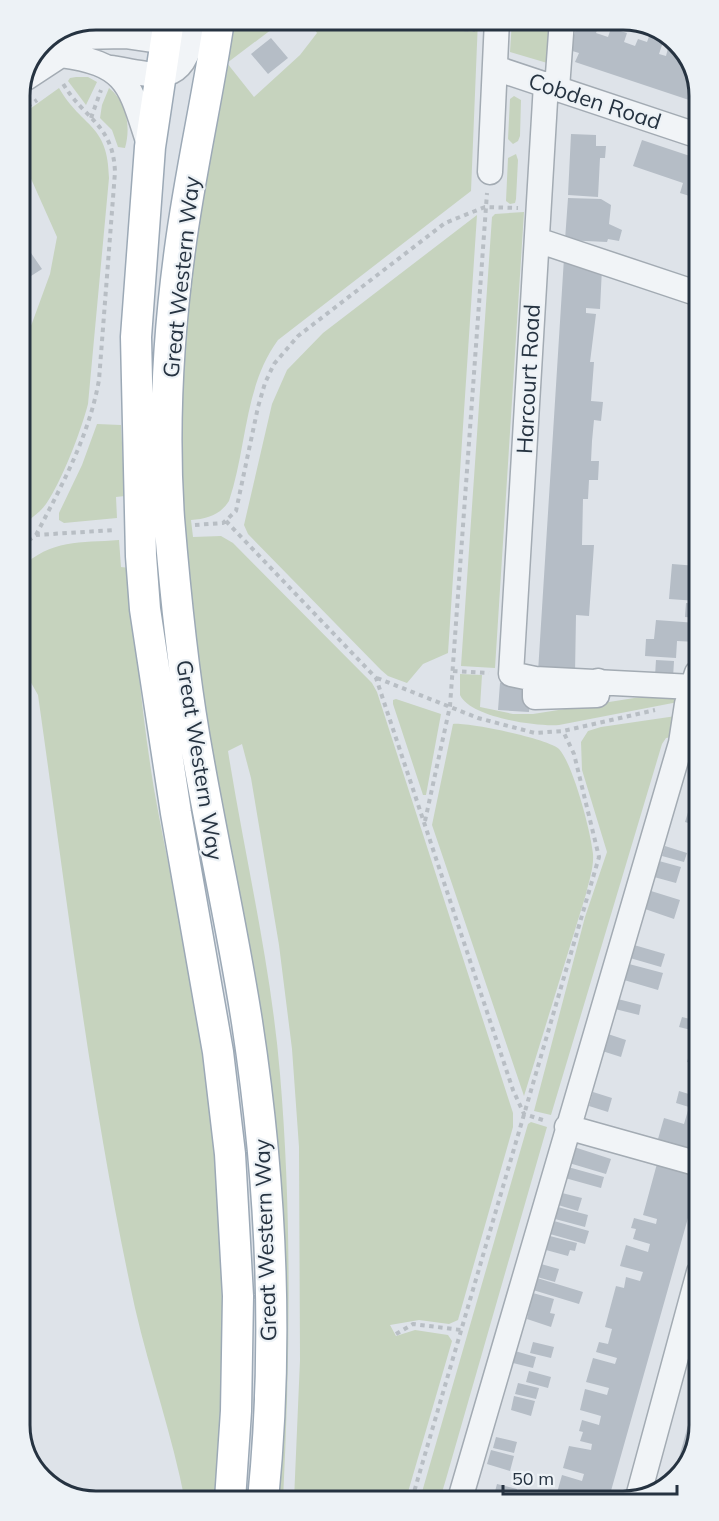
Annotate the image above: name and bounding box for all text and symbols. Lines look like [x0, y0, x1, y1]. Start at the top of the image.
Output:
street label: Cobden Road [525, 66, 665, 136]
street label: Great Western Way [156, 174, 206, 379]
street label: Harcourt Road [510, 303, 546, 455]
street label: Great Western Way [170, 658, 230, 863]
street label: Great Western Way [247, 1138, 283, 1342]
scale bar [503, 1458, 677, 1496]
text: 50 m [512, 1467, 554, 1490]

